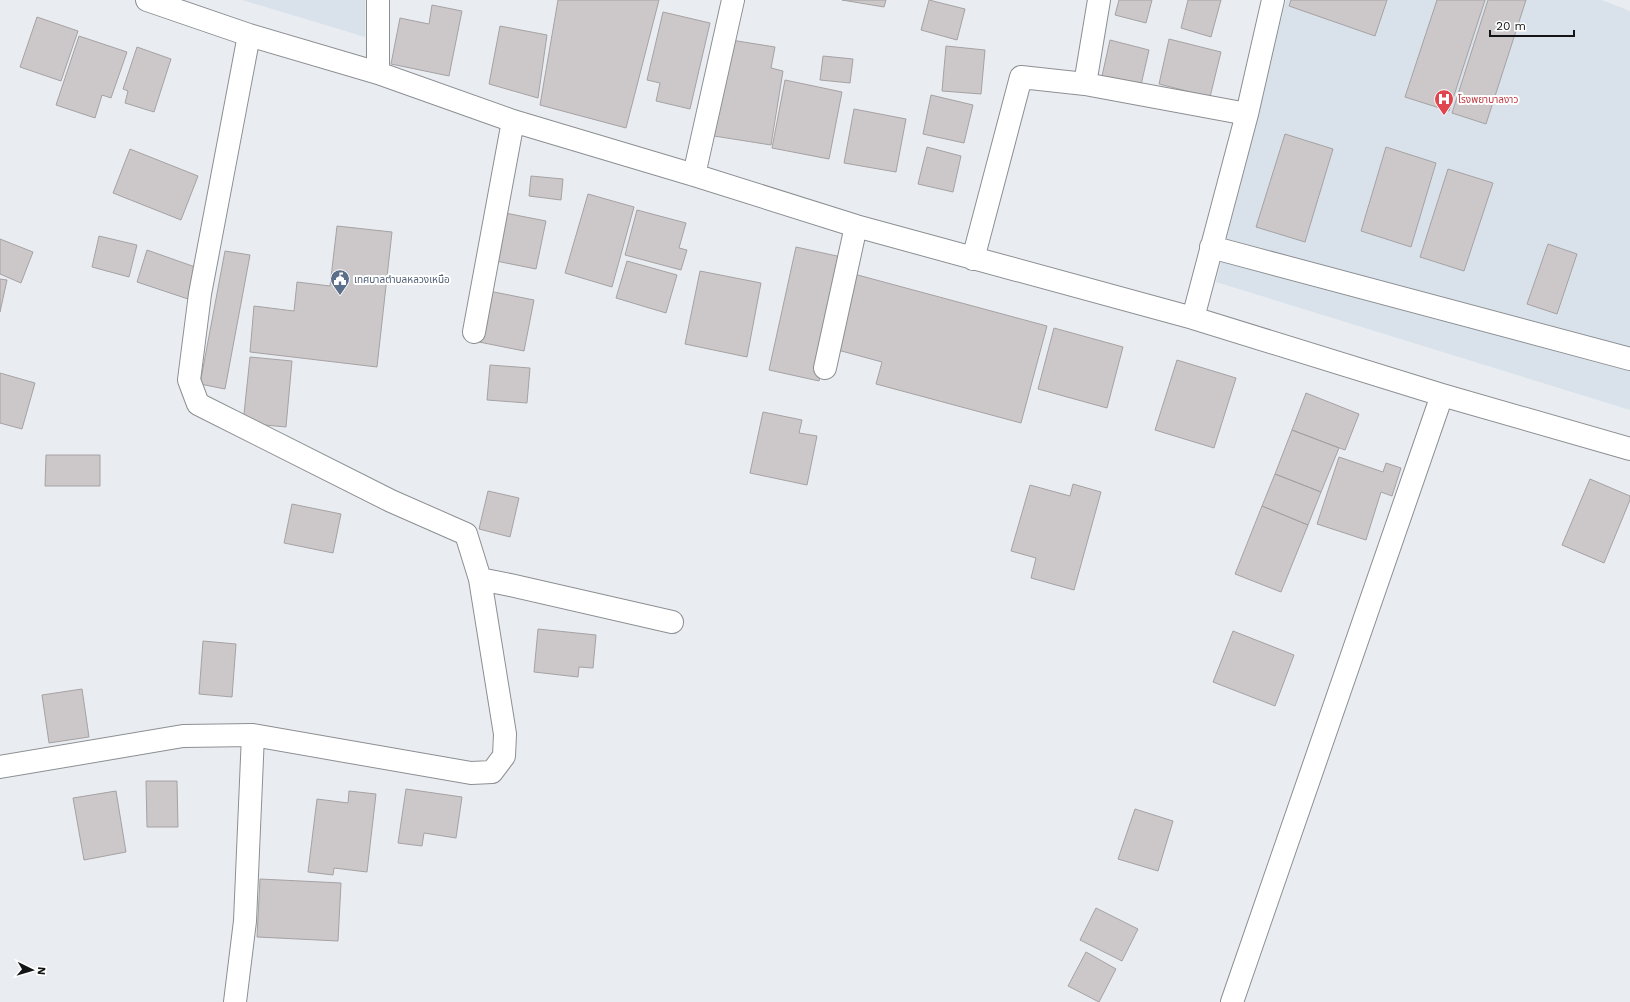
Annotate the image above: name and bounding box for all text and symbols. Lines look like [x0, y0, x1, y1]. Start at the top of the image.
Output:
scale bar [1490, 12, 1574, 38]
text: 20 m [1496, 19, 1526, 33]
hospital icon: โรงพยาบาลงาว [1433, 88, 1455, 116]
place label: โรงพยาบาลงาว [1458, 94, 1518, 105]
public building icon: เทศบาลตำบลหลวงเหนือ [329, 268, 351, 296]
place label: เทศบาลตำบลหลวงเหนือ [354, 274, 450, 285]
north arrow [12, 950, 52, 990]
text: N [35, 966, 48, 975]

